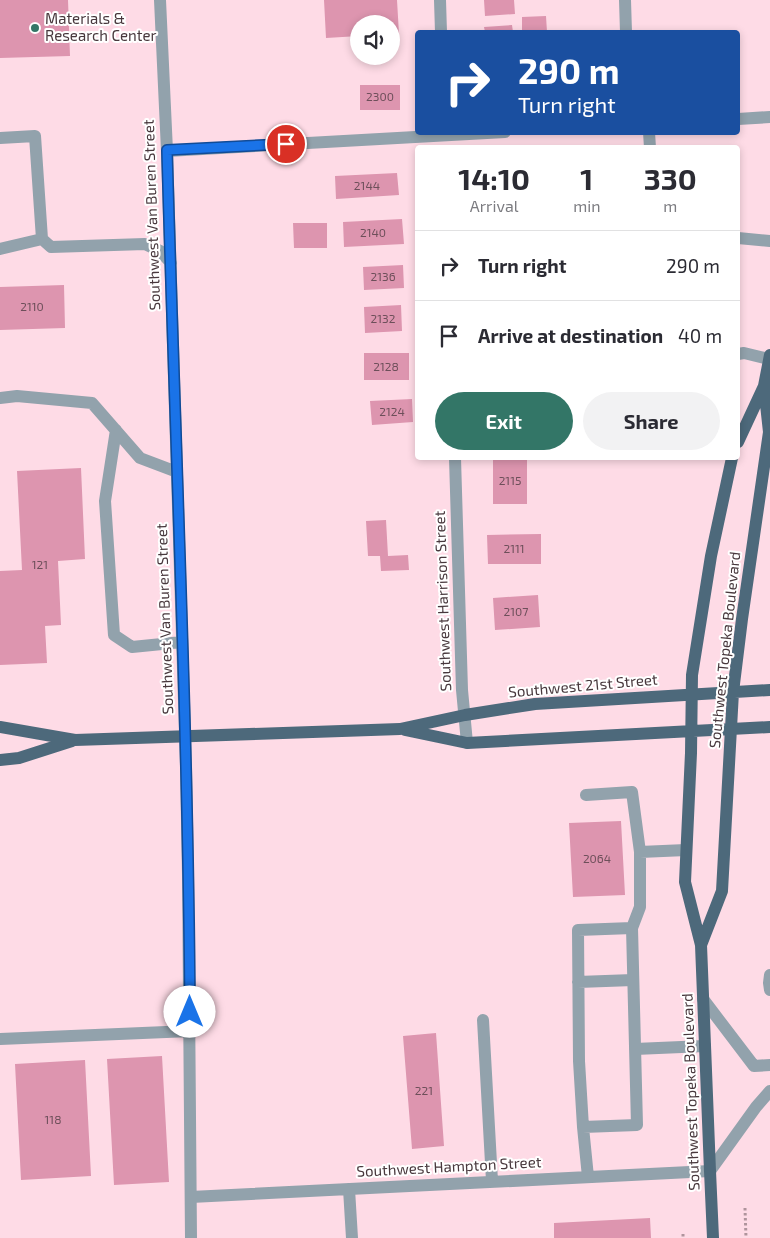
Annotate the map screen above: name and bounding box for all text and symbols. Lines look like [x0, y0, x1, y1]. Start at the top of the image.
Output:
place label: Materials & Research Center [45, 9, 156, 44]
map controls [350, 15, 400, 65]
button: sound [350, 15, 400, 65]
marker: Materials & Research Center [29, 22, 41, 34]
text: 290 m [518, 49, 619, 91]
icon: right [435, 50, 500, 115]
house number: 2300 [366, 89, 394, 103]
text: Turn right [518, 91, 616, 117]
street label: Southwest Van Buren Street [139, 119, 163, 311]
pin [265, 123, 307, 165]
icon: arrive [272, 130, 300, 158]
text: 14:10 [458, 160, 530, 196]
text: 1 [580, 160, 593, 196]
text: 330 [644, 160, 697, 196]
house number: 2144 [354, 178, 380, 192]
text: Arrival [470, 196, 518, 215]
text: min [573, 196, 600, 215]
text: m [663, 196, 677, 215]
house number: 2140 [360, 225, 386, 239]
icon: right [435, 252, 463, 280]
text: Turn right [478, 254, 566, 277]
text: 290 m [666, 254, 720, 277]
house number: 2136 [370, 269, 396, 283]
house number: 2110 [20, 299, 44, 313]
house number: 2132 [371, 311, 396, 325]
icon: arrive [435, 322, 463, 350]
text: Arrive at destination [478, 324, 663, 347]
text: 40 m [678, 324, 722, 347]
house number: 2128 [373, 359, 399, 373]
button: Exit [435, 392, 573, 450]
button: Share [583, 392, 720, 450]
house number: 2124 [379, 404, 405, 418]
house number: 2115 [499, 473, 521, 487]
street label: Southwest Harrison Street [430, 510, 454, 692]
street label: Southwest Van Buren Street [152, 523, 176, 715]
house number: 2111 [503, 541, 525, 555]
street label: Southwest Topeka Boulevard [705, 551, 743, 749]
house number: 121 [32, 557, 48, 571]
house number: 2107 [504, 604, 528, 618]
street label: Southwest 21st Street [508, 669, 659, 700]
house number: 2064 [583, 851, 611, 865]
position arrow [163, 985, 215, 1037]
street label: Southwest Topeka Boulevard [678, 993, 702, 1191]
house number: 221 [415, 1083, 433, 1097]
house number: 118 [45, 1112, 61, 1126]
street label: Southwest Hampton Street [356, 1152, 542, 1180]

